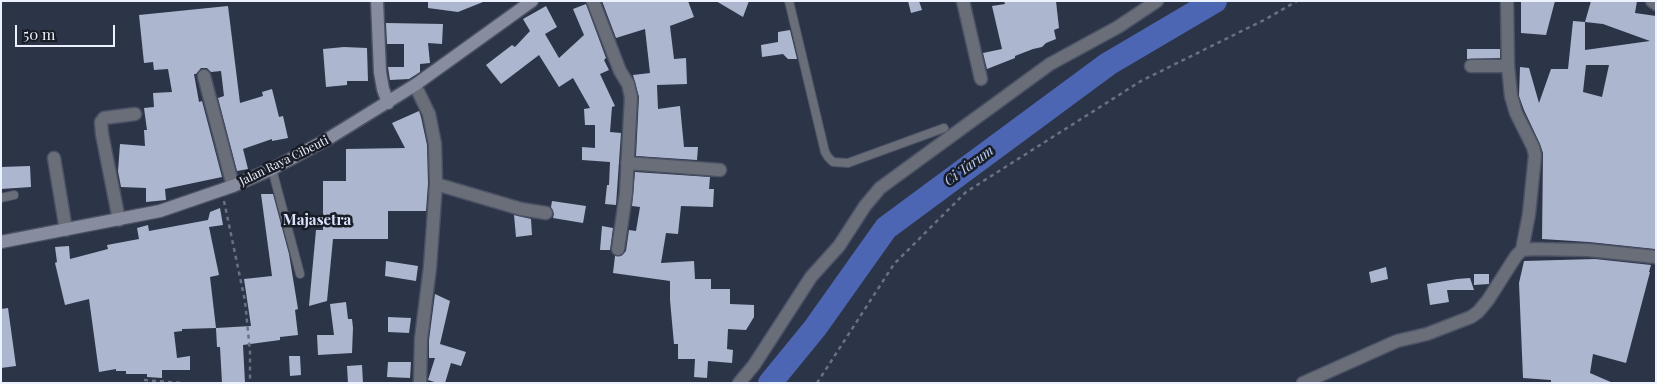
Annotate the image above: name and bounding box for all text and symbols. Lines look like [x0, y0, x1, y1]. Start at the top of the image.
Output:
scale bar [18, 15, 118, 47]
text: 50 m [23, 24, 55, 44]
street label: Jalan Raya Cibeuti [237, 133, 331, 189]
water label: Ci Tarum [941, 142, 997, 190]
district label: Majasetra [283, 211, 351, 229]

